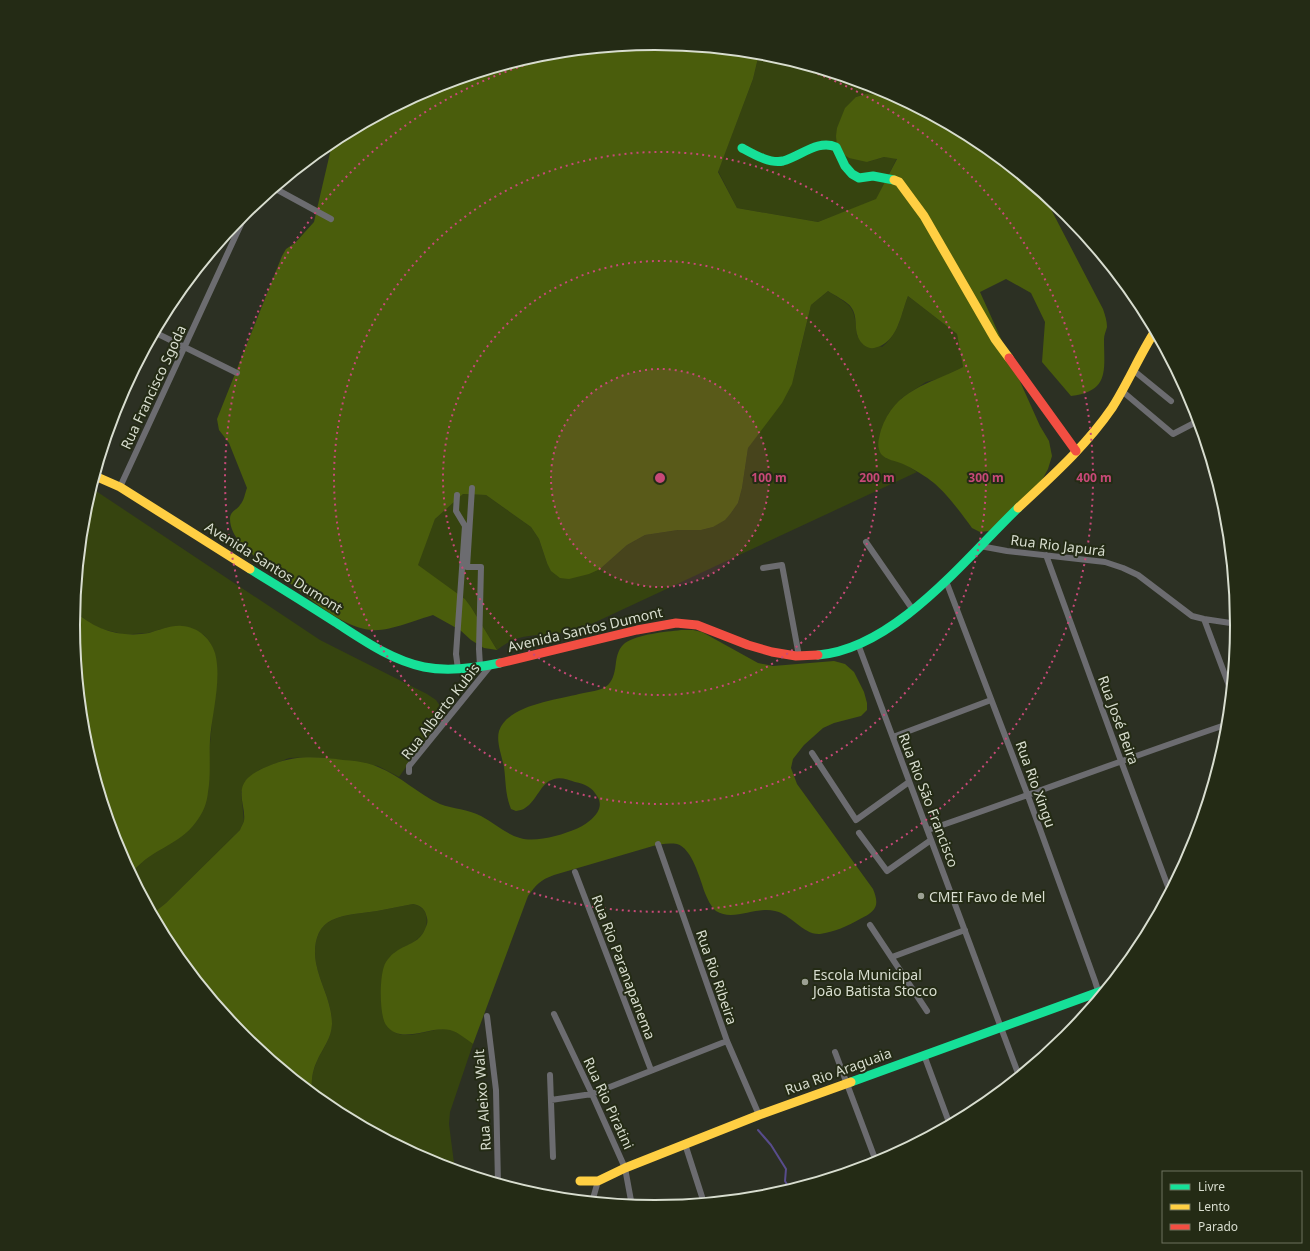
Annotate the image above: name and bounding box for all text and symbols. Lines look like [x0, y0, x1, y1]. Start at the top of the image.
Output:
street label: Rua Francisco Sgoda [116, 322, 190, 452]
text: 100 m [751, 469, 787, 486]
text: 200 m [859, 469, 895, 486]
text: 300 m [968, 469, 1004, 486]
text: 400 m [1076, 469, 1112, 486]
centre of rings [653, 471, 667, 485]
street label: Avenida Santos Dumont [202, 517, 346, 617]
street label: Rua Rio Japurá [1009, 530, 1107, 560]
street label: Avenida Santos Dumont [506, 602, 664, 656]
street label: Rua Alberto Kubis [396, 659, 484, 763]
street label: Rua José Beira [1094, 673, 1144, 767]
street label: Rua Rio São Francisco [895, 730, 963, 870]
street label: Rua Rio Xingu [1012, 738, 1060, 830]
place label: CMEI Favo de Mel [929, 887, 1045, 906]
marker: CMEI Favo de Mel [916, 891, 926, 901]
street label: Rua Rio Paranapanema [588, 892, 660, 1042]
street label: Rua Rio Ribeira [692, 927, 742, 1027]
place label: Escola Municipal João Batista Stocco [811, 965, 937, 1000]
marker: Escola Municipal João Batista Stocco [800, 977, 810, 987]
street label: Rua Rio Araguaia [782, 1043, 894, 1099]
street label: Rua Aleixo Walt [469, 1049, 495, 1151]
street label: Rua Rio Piratini [579, 1054, 639, 1152]
legend [1162, 1171, 1302, 1243]
text: Livre [1198, 1178, 1225, 1195]
text: Lento [1198, 1198, 1230, 1215]
text: Parado [1198, 1218, 1238, 1235]

